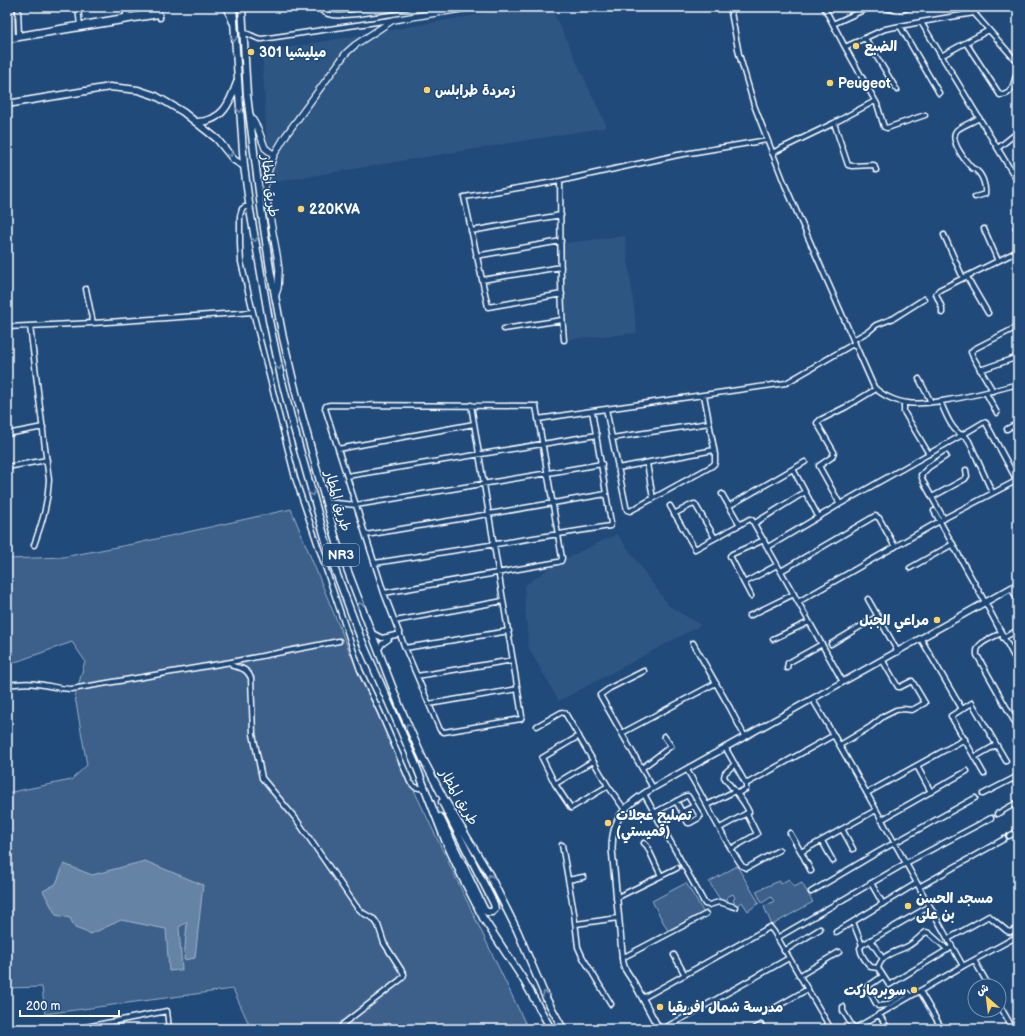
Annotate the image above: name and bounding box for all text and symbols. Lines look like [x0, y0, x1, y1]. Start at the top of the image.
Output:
one-way arrow [230, 36, 239, 42]
place label: الضبع [864, 38, 898, 56]
marker: الضبع [851, 41, 861, 51]
place label: ميليشيا 301 [259, 44, 326, 61]
marker: ميليشيا 301 [246, 47, 256, 57]
place label: Peugeot [838, 75, 891, 92]
marker: Peugeot [825, 78, 835, 88]
place label: زمردة طرابلس [435, 82, 516, 99]
marker: زمردة طرابلس [422, 85, 432, 95]
one-way arrow [235, 107, 244, 113]
one-way arrow [225, 150, 232, 157]
street label: طريق المطار [258, 153, 282, 218]
place label: 220KVA [309, 201, 360, 218]
marker: 220KVA [296, 204, 306, 214]
one-way arrow [250, 236, 259, 242]
one-way arrow [275, 364, 283, 370]
street label: طريق المطار [321, 468, 355, 533]
one-way arrow [307, 489, 316, 496]
road number: NR3 [323, 544, 359, 566]
one-way arrow [357, 601, 365, 609]
place label: مراعي الجبل [859, 612, 929, 633]
marker: مراعي الجبل [932, 615, 942, 625]
one-way arrow [405, 722, 413, 730]
street label: طريق المطار [436, 765, 482, 828]
place label: تصليح عجلات (قميستي) [616, 807, 693, 844]
marker: تصليح عجلات (قميستي) [603, 818, 613, 828]
one-way arrow [487, 873, 495, 881]
place label: مسجد الحسن بن على [916, 890, 993, 923]
marker: مسجد الحسن بن على [903, 901, 913, 911]
north arrow [967, 978, 1007, 1018]
text: ش [974, 981, 991, 998]
place label: سوبرماركت [844, 982, 906, 1000]
marker: سوبرماركت [909, 985, 919, 995]
one-way arrow [542, 991, 550, 999]
scale bar [20, 992, 119, 1018]
text: 200 m [26, 999, 60, 1014]
place label: مدرسة شمال افريقيا [668, 999, 783, 1016]
marker: مدرسة شمال افريقيا [655, 1002, 665, 1012]

